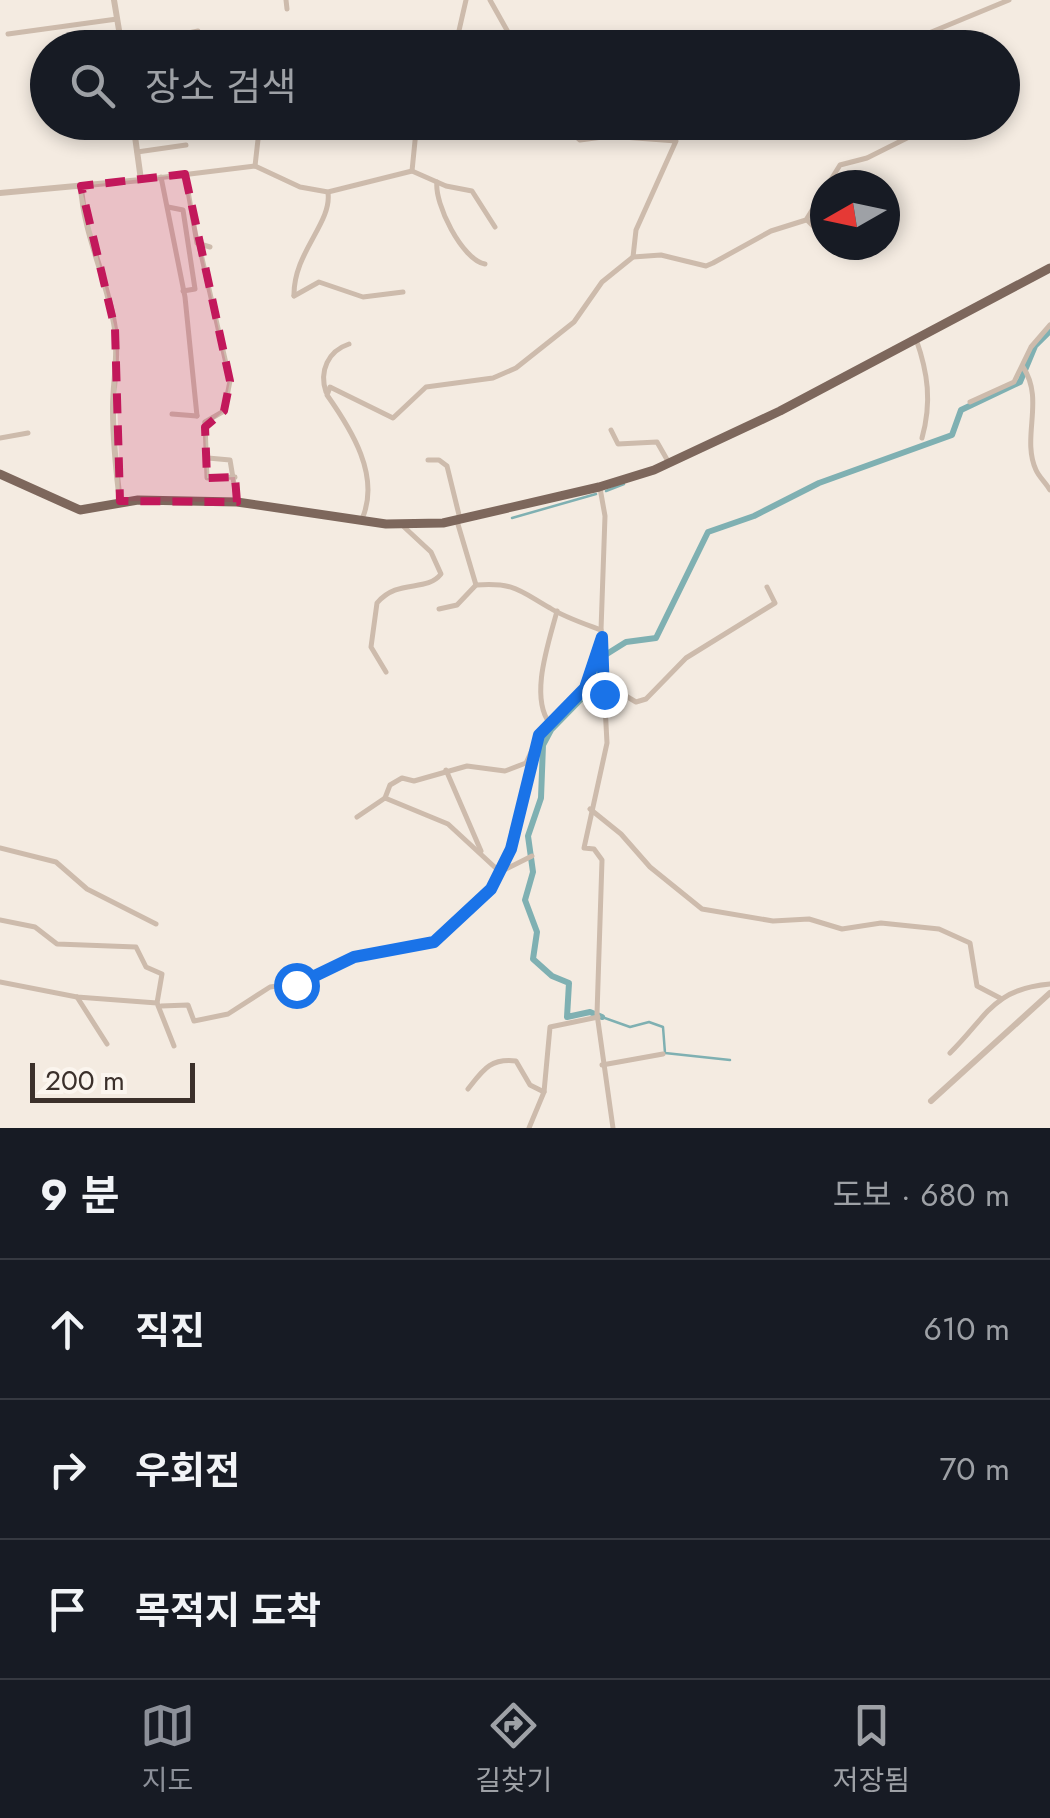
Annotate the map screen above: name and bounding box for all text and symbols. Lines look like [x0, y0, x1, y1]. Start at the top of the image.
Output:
search box [30, 30, 1020, 140]
icon: search [65, 58, 120, 113]
text: 장소 검색 [145, 59, 296, 114]
north arrow [810, 170, 900, 260]
route end [582, 672, 628, 718]
route start [274, 963, 320, 1009]
scale bar [30, 1058, 195, 1102]
text: 200 m [45, 1060, 125, 1101]
text: 9 분 [40, 1165, 119, 1226]
text: 도보 · 680 m [833, 1172, 1010, 1218]
icon: ahead [40, 1302, 95, 1357]
text: 직진 [135, 1303, 205, 1358]
text: 610 m [923, 1306, 1010, 1352]
icon: right [40, 1442, 95, 1497]
text: 우회전 [135, 1443, 240, 1498]
text: 70 m [939, 1446, 1010, 1492]
icon: arrive [40, 1582, 95, 1637]
text: 목적지 도착 [135, 1583, 321, 1638]
tab: 지도 [140, 1698, 195, 1801]
tab: 길찾기 [475, 1698, 552, 1801]
tab: 저장됨 [833, 1698, 910, 1801]

